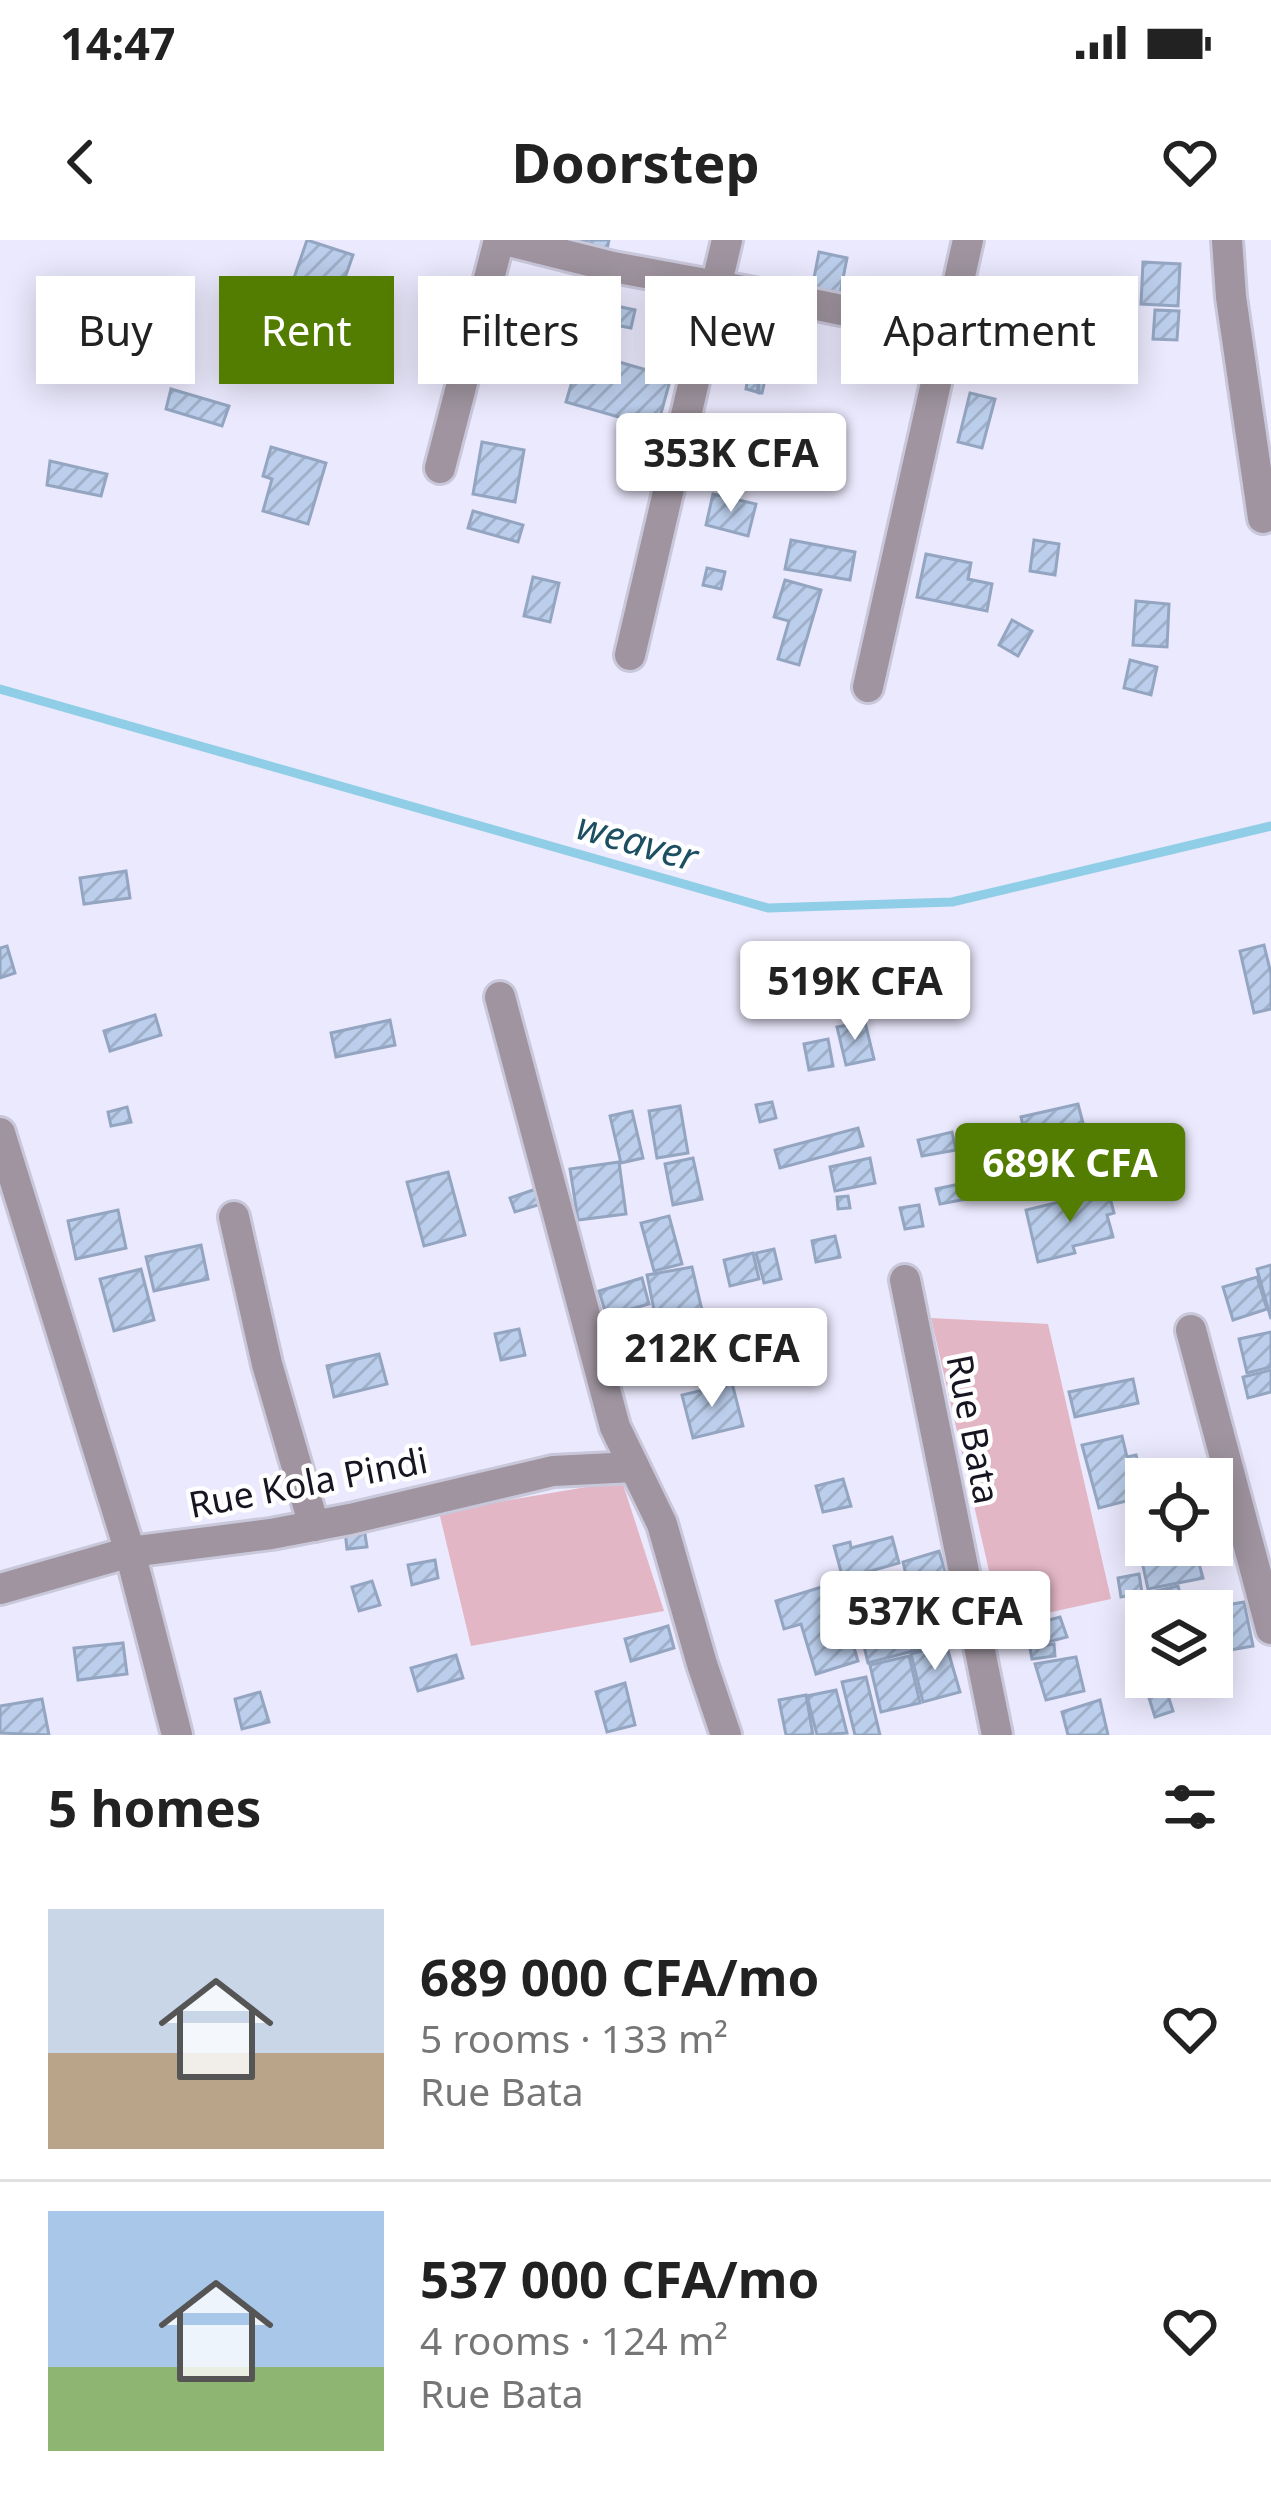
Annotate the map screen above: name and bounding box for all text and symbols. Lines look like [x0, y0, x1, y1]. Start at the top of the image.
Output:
text: 14:47 [60, 12, 176, 73]
text: Doorstep [511, 125, 760, 199]
icon: back [48, 129, 114, 195]
icon: heart [1157, 129, 1223, 195]
chip: Buy [36, 276, 195, 384]
chip: Rent [219, 276, 394, 384]
chip: Filters [418, 276, 621, 384]
chip: New [645, 276, 817, 384]
chip: Apartment [841, 276, 1138, 384]
pin: 353K CFA [607, 413, 855, 515]
text: 353K CFA [643, 425, 819, 478]
water label: weaver [572, 798, 706, 883]
pin: 519K CFA [731, 941, 979, 1043]
text: 519K CFA [767, 953, 943, 1006]
pin: 689K CFA [946, 1123, 1194, 1225]
text: 689K CFA [982, 1135, 1158, 1188]
pin: 212K CFA [588, 1308, 836, 1410]
text: 212K CFA [624, 1320, 800, 1373]
street label: Rue Bata [936, 1350, 1012, 1508]
street label: Rue Kola Pindi [185, 1435, 431, 1529]
map controls [1125, 1458, 1233, 1698]
button: locate [1125, 1458, 1233, 1566]
pin: 537K CFA [811, 1571, 1059, 1673]
text: 537K CFA [847, 1583, 1023, 1636]
button: layers [1125, 1590, 1233, 1698]
text: 5 homes [48, 1772, 261, 1842]
icon: filters [1157, 1774, 1223, 1840]
text: 689 000 CFA/mo [420, 1941, 819, 2011]
icon: home [144, 1957, 288, 2101]
icon: heart [1157, 1996, 1223, 2062]
text: 5 rooms · 133 m² [420, 2011, 728, 2064]
text: Rue Bata [420, 2064, 584, 2117]
text: 537 000 CFA/mo [420, 2243, 819, 2313]
icon: home [144, 2259, 288, 2403]
icon: heart [1157, 2298, 1223, 2364]
text: 4 rooms · 124 m² [420, 2313, 728, 2366]
text: Rue Bata [420, 2366, 584, 2419]

